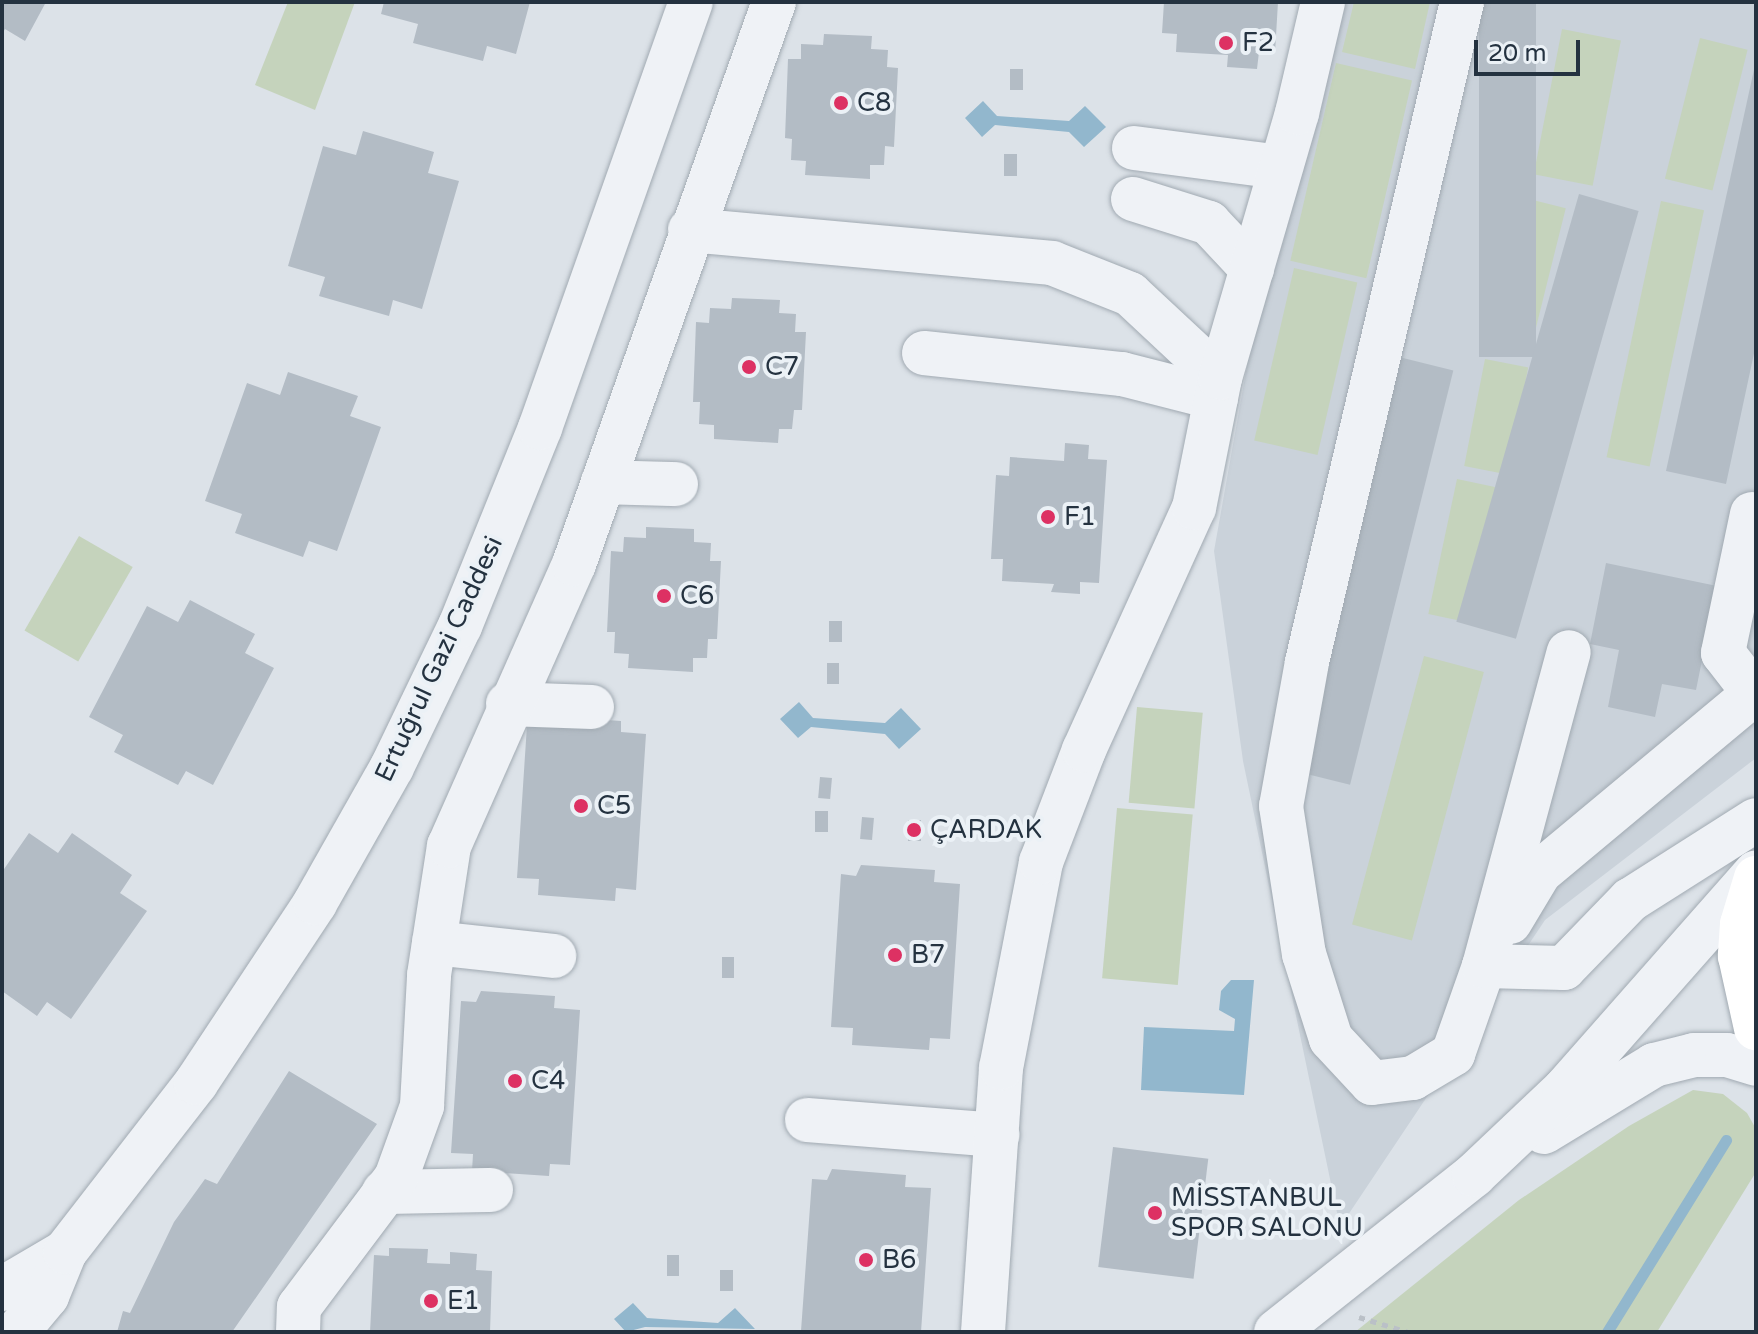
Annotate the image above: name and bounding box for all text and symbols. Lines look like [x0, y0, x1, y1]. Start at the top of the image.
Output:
scale bar [1478, 24, 1584, 74]
place label: F2 [1242, 27, 1274, 59]
marker: F2 [1217, 34, 1235, 52]
text: 20 m [1488, 39, 1546, 68]
place label: C8 [857, 87, 891, 119]
marker: C8 [832, 94, 850, 112]
place label: C7 [765, 351, 799, 383]
marker: C7 [740, 358, 758, 376]
place label: F1 [1064, 501, 1096, 533]
marker: F1 [1039, 508, 1057, 526]
street label: Ertuğrul Gazi Caddesi [368, 531, 510, 787]
place label: C6 [680, 580, 714, 612]
marker: C6 [655, 587, 673, 605]
place label: C5 [597, 790, 631, 822]
marker: C5 [572, 797, 590, 815]
place label: ÇARDAK [930, 814, 1042, 846]
marker: ÇARDAK [905, 821, 923, 839]
place label: B7 [911, 939, 945, 971]
marker: B7 [886, 946, 904, 964]
place label: C4 [531, 1065, 565, 1097]
marker: C4 [506, 1072, 524, 1090]
place label: MİSSTANBUL SPOR SALONU [1171, 1182, 1363, 1244]
marker: MİSSTANBUL SPOR SALONU [1146, 1204, 1164, 1222]
place label: B6 [882, 1244, 916, 1276]
marker: B6 [857, 1251, 875, 1269]
place label: E1 [447, 1285, 480, 1317]
marker: E1 [422, 1292, 440, 1310]

